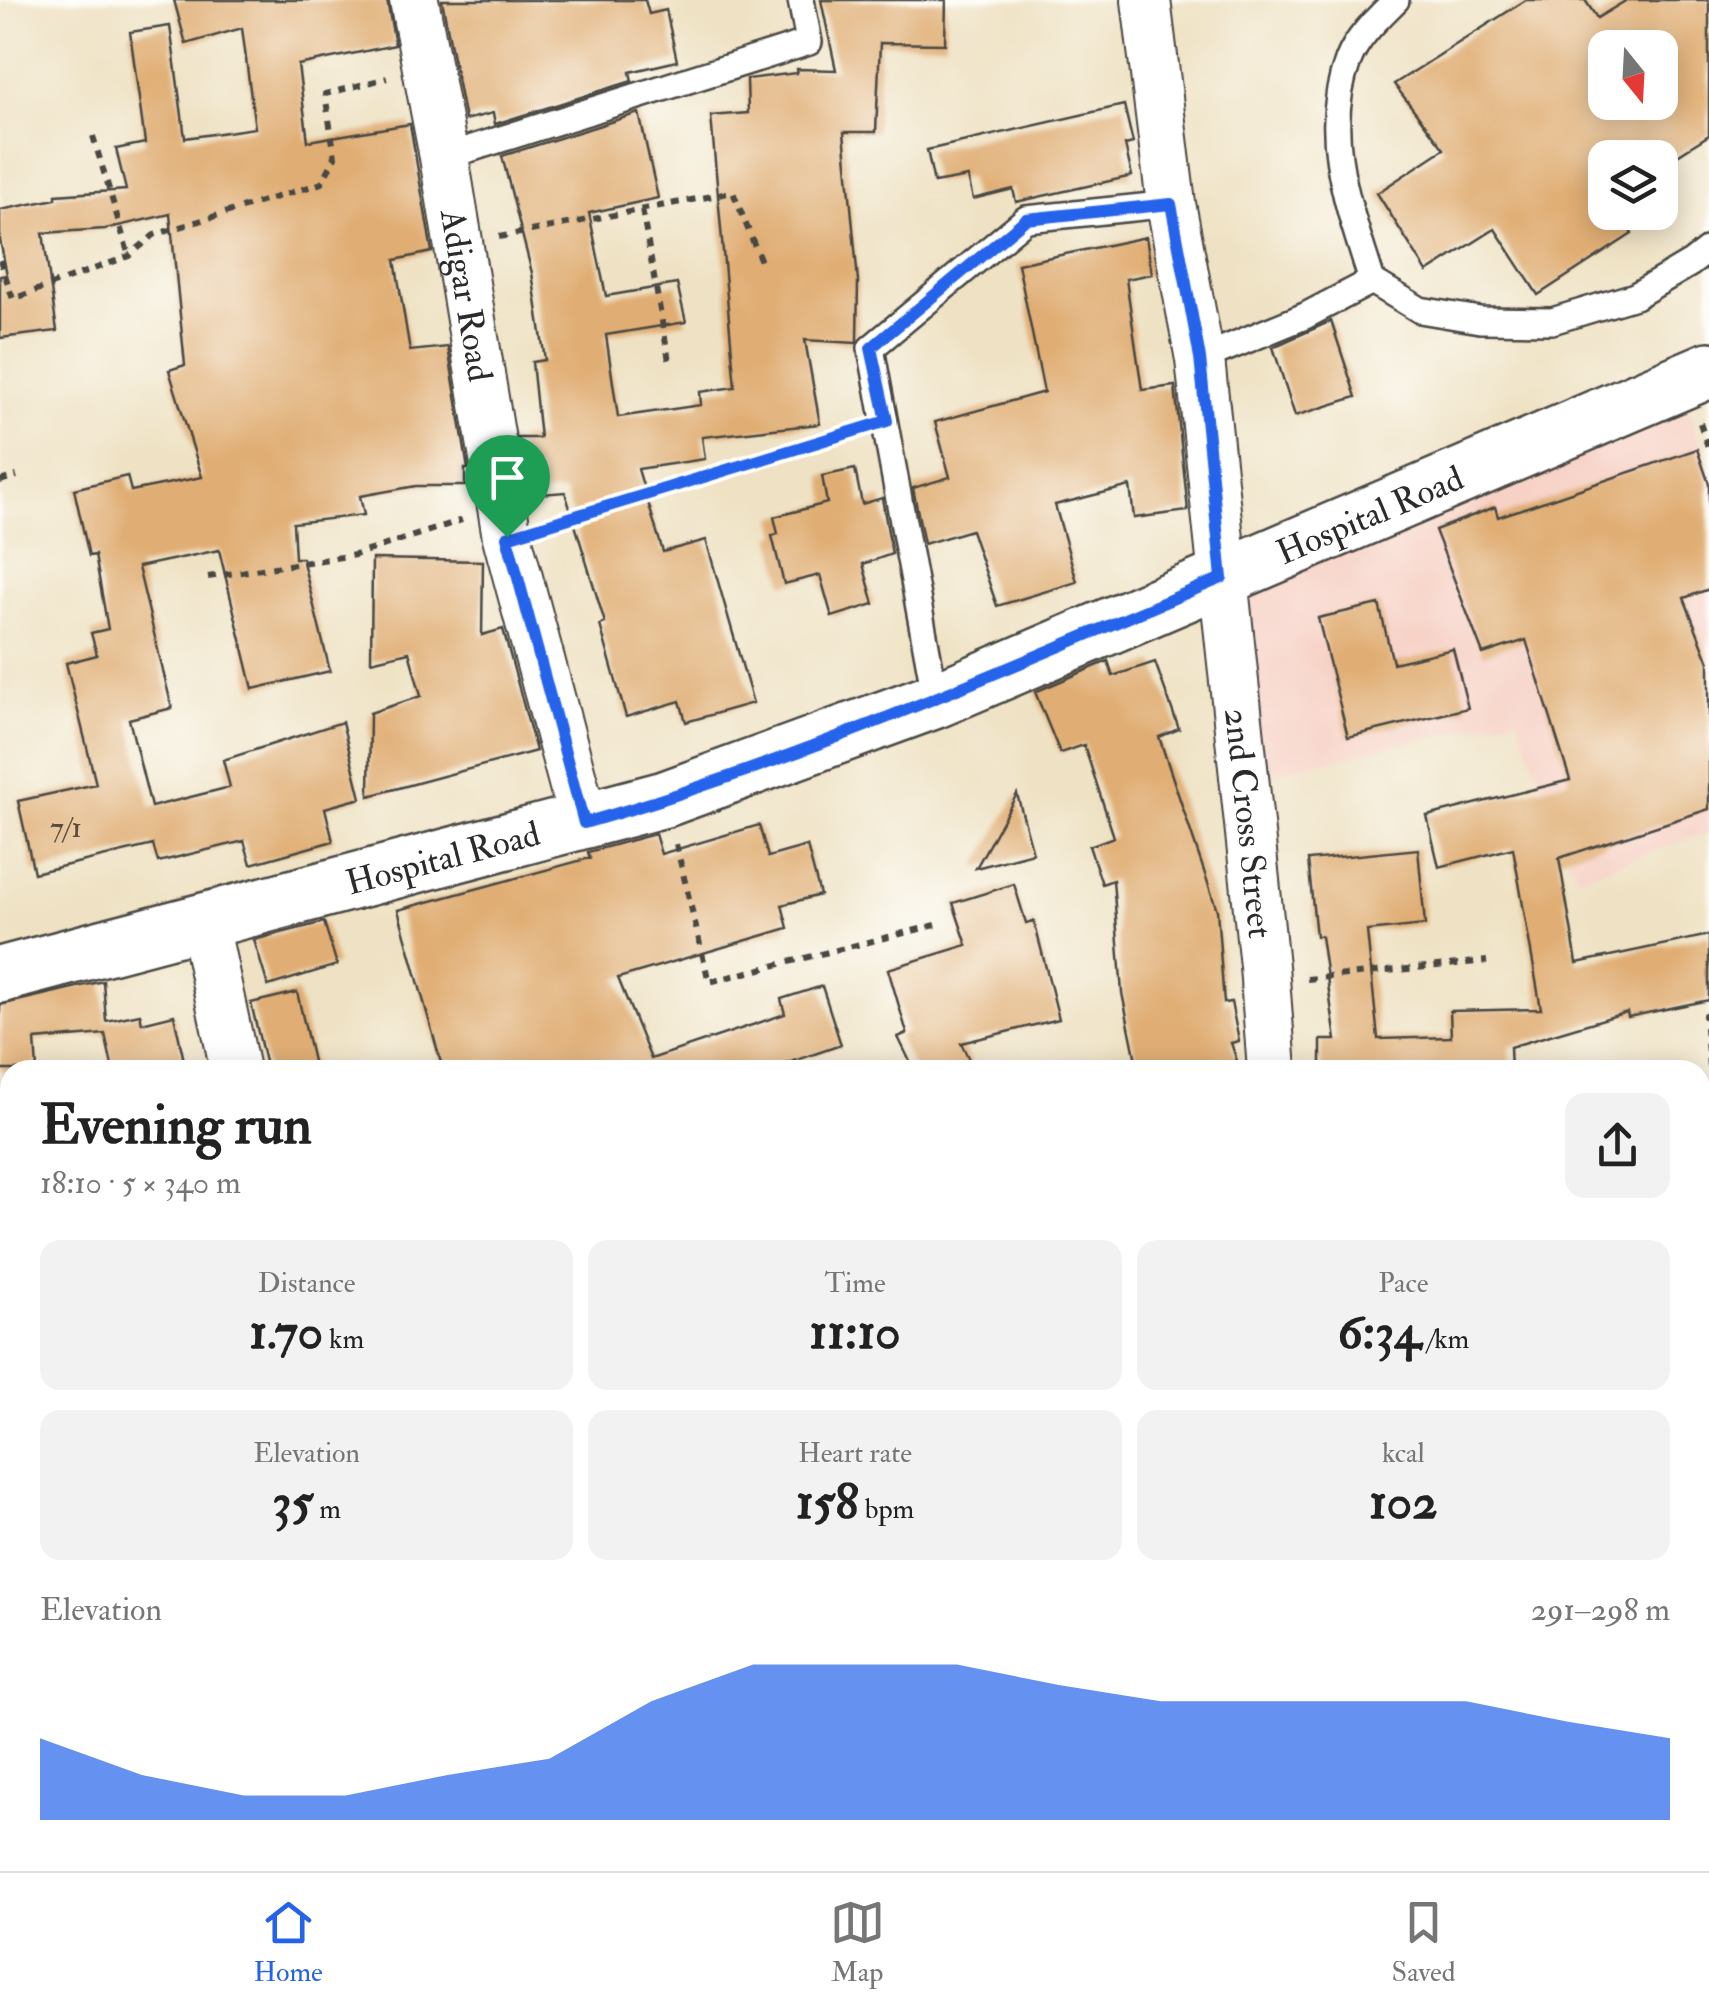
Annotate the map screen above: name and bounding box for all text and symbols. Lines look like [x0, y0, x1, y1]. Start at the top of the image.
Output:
north arrow [1588, 30, 1678, 120]
map controls [1588, 30, 1678, 230]
button: layers [1588, 140, 1678, 230]
street label: Adigar Road [430, 205, 502, 385]
pin [465, 435, 550, 538]
icon: arrive [480, 450, 535, 505]
street label: Hospital Road [1270, 456, 1470, 575]
street label: 2nd Cross Street [1214, 706, 1282, 941]
house number: 7/1 [50, 809, 82, 846]
street label: Hospital Road [341, 812, 545, 906]
text: Evening run [40, 1091, 312, 1160]
button: share [1565, 1093, 1670, 1198]
text: 18:10 · 5 × 340 m [40, 1163, 241, 1203]
text: Distance [258, 1266, 356, 1301]
text: Time [824, 1266, 886, 1301]
text: Pace [1378, 1266, 1428, 1301]
text: 1.70 [249, 1301, 323, 1364]
text: 11:10 [809, 1301, 901, 1364]
text: 6:34 [1337, 1301, 1421, 1364]
text: km [323, 1322, 364, 1357]
text: /km [1421, 1322, 1469, 1357]
text: Elevation [253, 1436, 360, 1471]
text: Heart rate [798, 1436, 912, 1471]
text: kcal [1382, 1436, 1425, 1471]
text: 35 [272, 1471, 313, 1534]
text: 158 [796, 1471, 859, 1534]
text: 102 [1369, 1471, 1438, 1534]
text: m [313, 1492, 341, 1527]
text: bpm [859, 1492, 914, 1527]
text: Elevation [40, 1590, 162, 1630]
text: 291–298 m [1531, 1590, 1670, 1630]
tab: Home [253, 1895, 323, 1990]
tab: Map [830, 1895, 885, 1990]
tab: Saved [1392, 1895, 1456, 1990]

